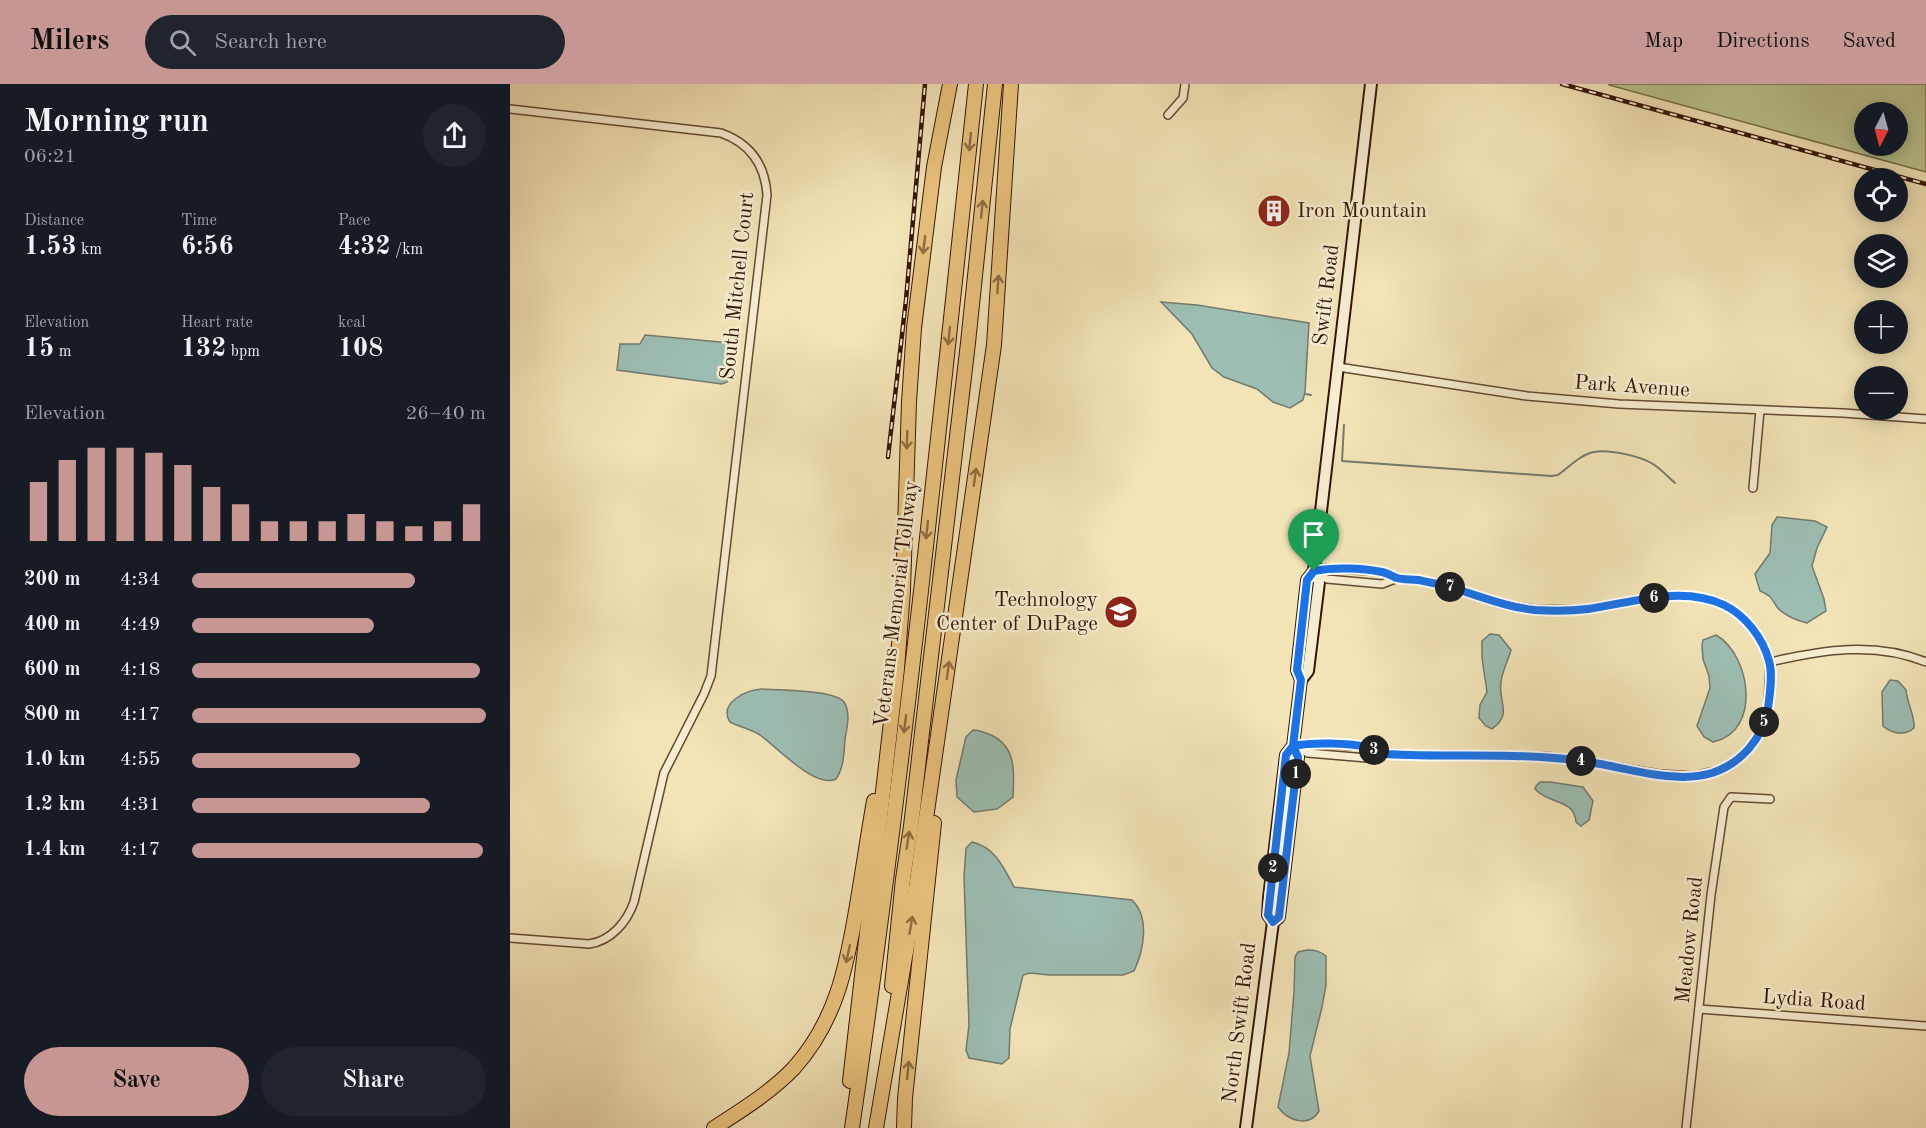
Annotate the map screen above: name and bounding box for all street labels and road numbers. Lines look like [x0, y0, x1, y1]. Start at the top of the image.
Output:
street label: South Mitchell Court [718, 191, 758, 381]
street label: Swift Road [1310, 243, 1344, 347]
street label: Park Avenue [1573, 372, 1691, 402]
street label: Veterans Memorial Tollway [871, 479, 923, 729]
street label: Meadow Road [1673, 875, 1707, 1005]
street label: North Swift Road [1220, 941, 1260, 1105]
street label: Lydia Road [1761, 987, 1867, 1015]

